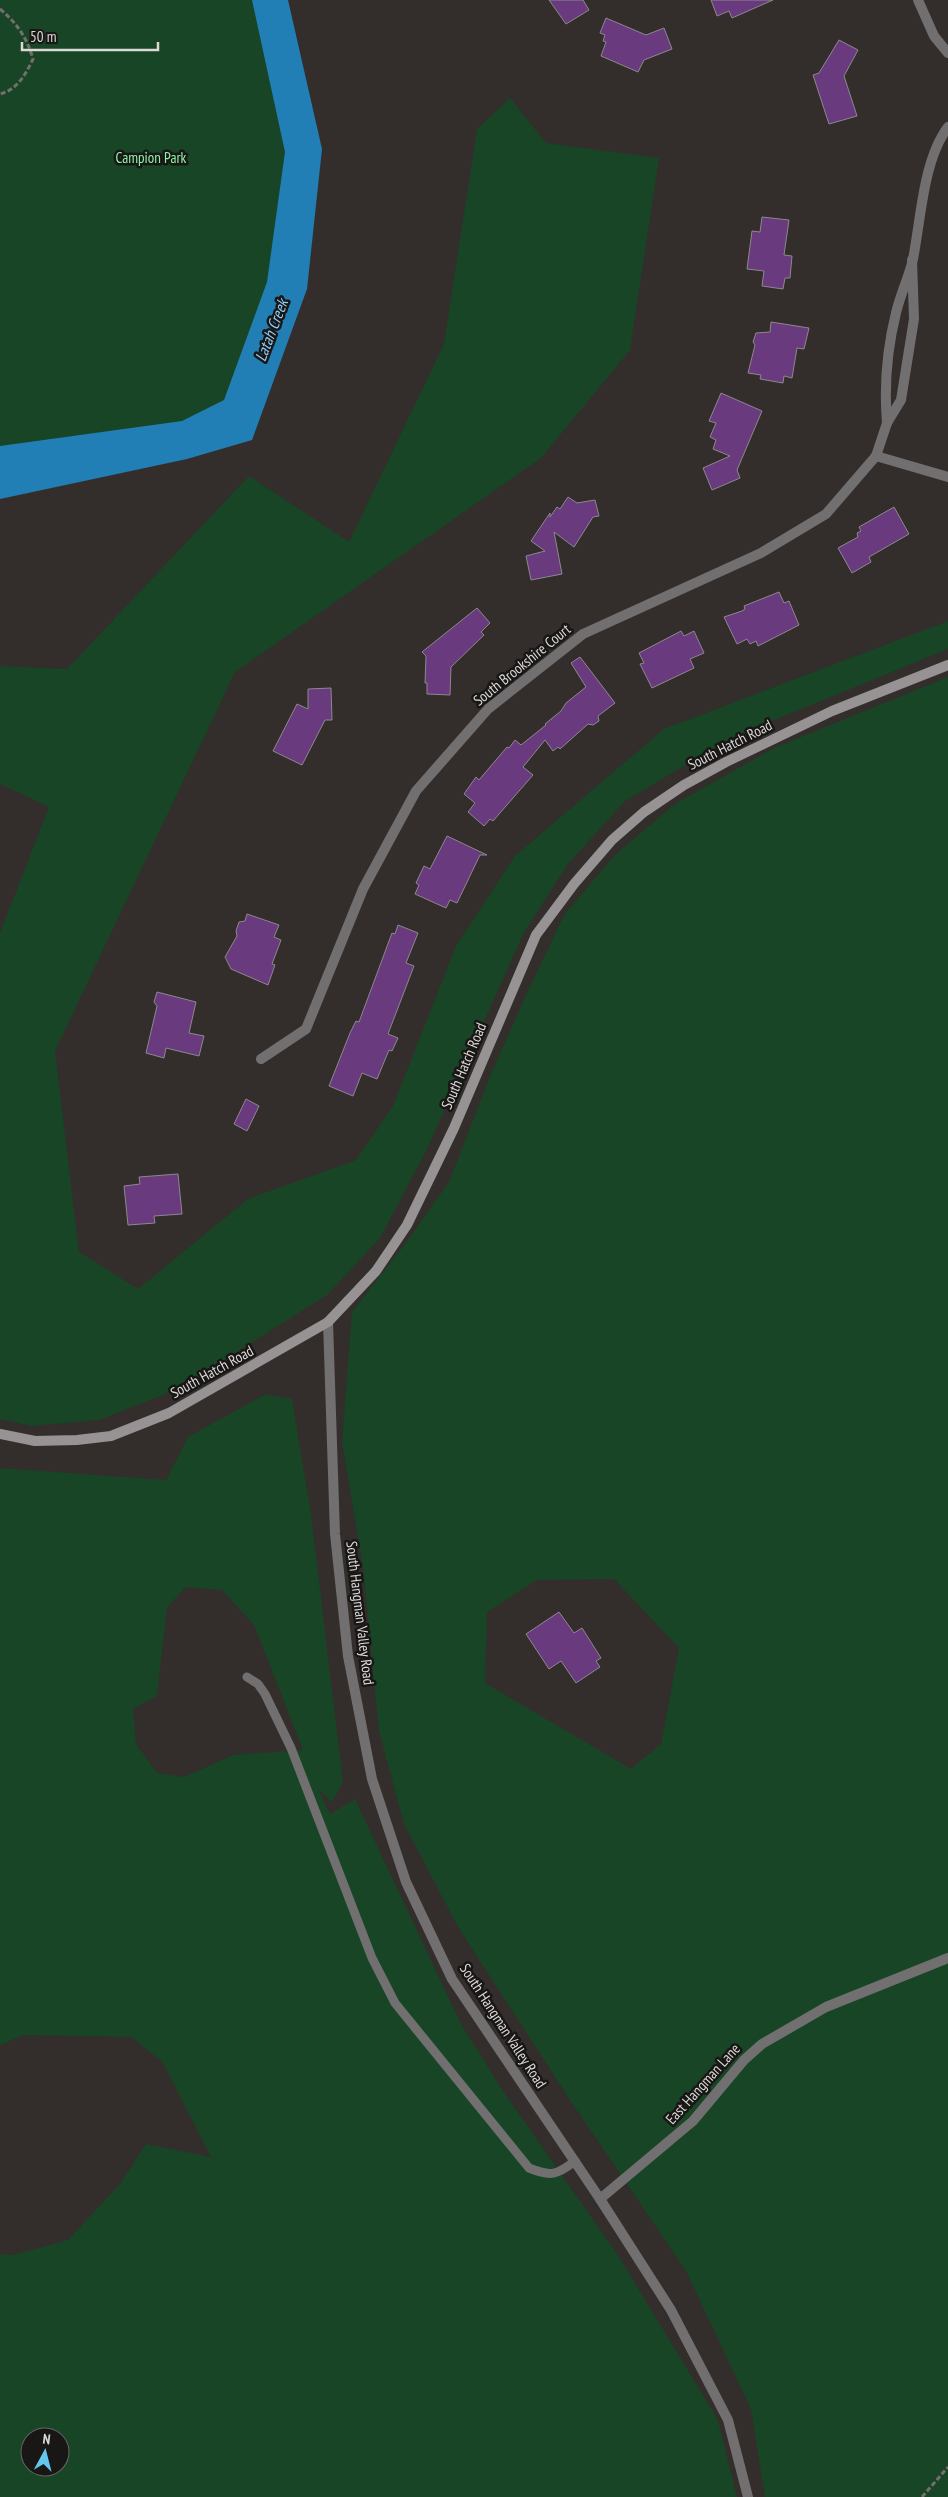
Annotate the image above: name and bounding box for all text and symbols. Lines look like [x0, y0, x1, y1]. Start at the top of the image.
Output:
scale bar [22, 20, 159, 52]
text: 50 m [30, 27, 56, 46]
park label: Campion Park [116, 148, 187, 167]
water label: Latah Creek [250, 294, 293, 364]
street label: South Brookshire Court [469, 620, 574, 710]
street label: South Hatch Road [684, 715, 775, 774]
street label: South Hatch Road [437, 1020, 490, 1112]
street label: South Hatch Road [167, 1341, 257, 1402]
street label: South Hangman Valley Road [342, 1540, 379, 1686]
street label: South Hangman Valley Road [456, 1960, 551, 2092]
street label: East Hangman Lane [661, 2039, 744, 2128]
north arrow [20, 2427, 70, 2477]
text: N [42, 2430, 51, 2448]

